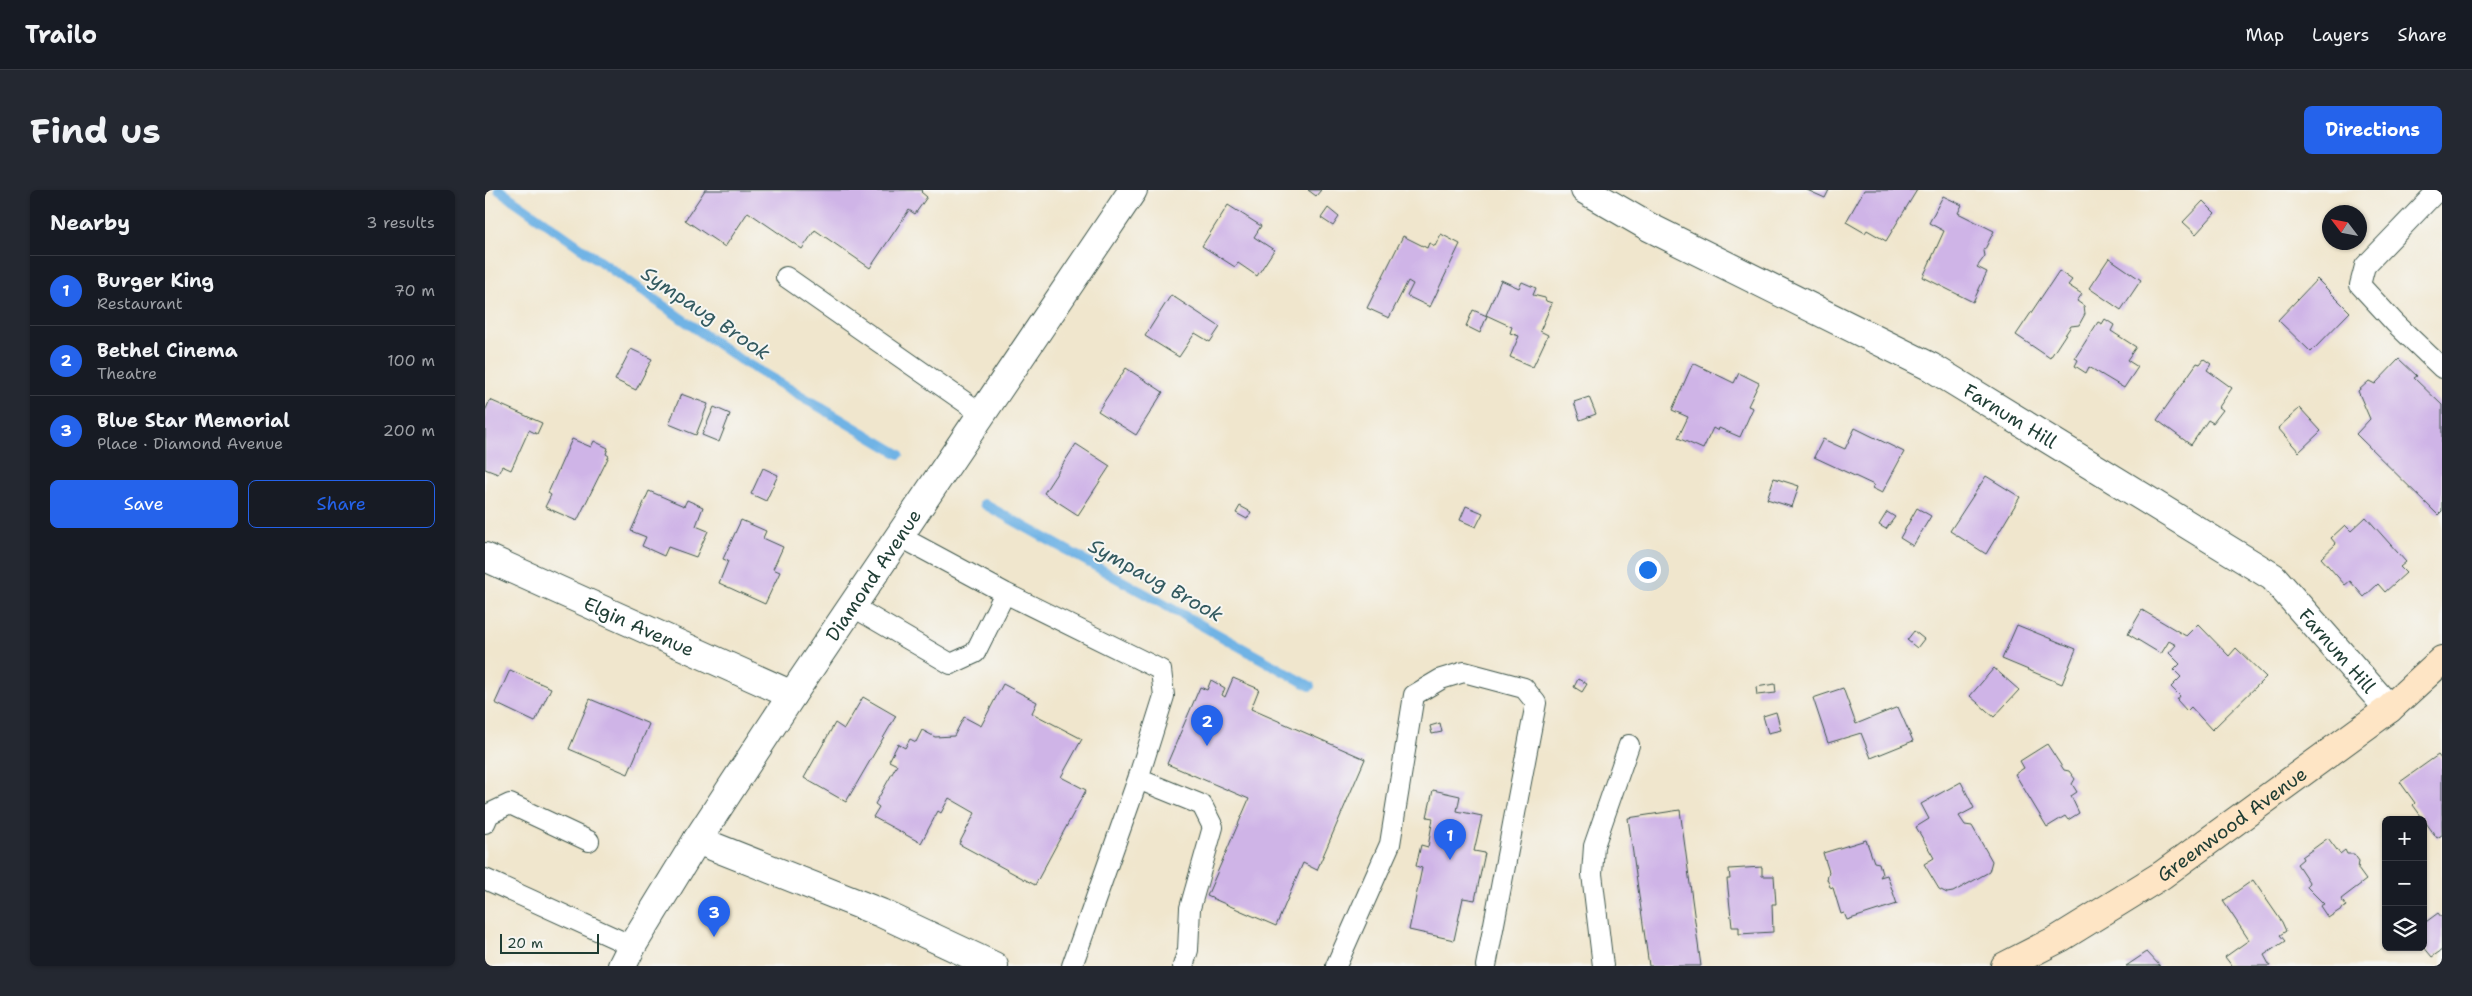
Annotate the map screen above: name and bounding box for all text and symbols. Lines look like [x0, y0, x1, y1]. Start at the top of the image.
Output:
text: Trailo [25, 19, 97, 51]
text: Map [2246, 23, 2284, 47]
text: Layers [2312, 23, 2369, 47]
text: Share [2397, 23, 2447, 47]
button: Directions [2304, 106, 2442, 154]
text: Find us [30, 107, 161, 154]
north arrow [2322, 205, 2367, 250]
text: Nearby [50, 209, 130, 237]
text: 3 results [366, 212, 435, 233]
water label: Sympaug Brook [637, 260, 776, 366]
text: Burger King [97, 268, 214, 293]
text: 1 [62, 280, 70, 301]
text: 70 m [394, 280, 435, 301]
text: Restaurant [97, 293, 183, 314]
text: Bethel Cinema [97, 338, 238, 363]
text: 2 [60, 350, 72, 371]
text: 100 m [387, 350, 435, 371]
text: Theatre [97, 363, 157, 384]
street label: Farnum Hill [1959, 378, 2062, 454]
text: Blue Star Memorial [97, 408, 290, 433]
text: 3 [60, 420, 72, 441]
text: 200 m [383, 420, 435, 441]
text: Place · Diamond Avenue [97, 433, 283, 454]
button: Save [50, 480, 238, 528]
button: Share [248, 480, 435, 528]
street label: Diamond Avenue [820, 504, 927, 646]
water label: Sympaug Brook [1084, 532, 1228, 628]
your location [1635, 557, 1661, 583]
street label: Elgin Avenue [580, 591, 698, 662]
street label: Farnum Hill [2294, 603, 2382, 698]
pin: 2 [1191, 705, 1223, 746]
street label: Greenwood Avenue [2152, 761, 2312, 887]
map controls [2382, 816, 2427, 951]
button: + [2382, 816, 2427, 861]
pin: 1 [1434, 819, 1466, 860]
button: − [2382, 861, 2427, 906]
pin: 3 [698, 896, 730, 937]
button: layers [2382, 906, 2427, 951]
scale bar [500, 931, 599, 954]
text: 20 m [507, 934, 543, 952]

